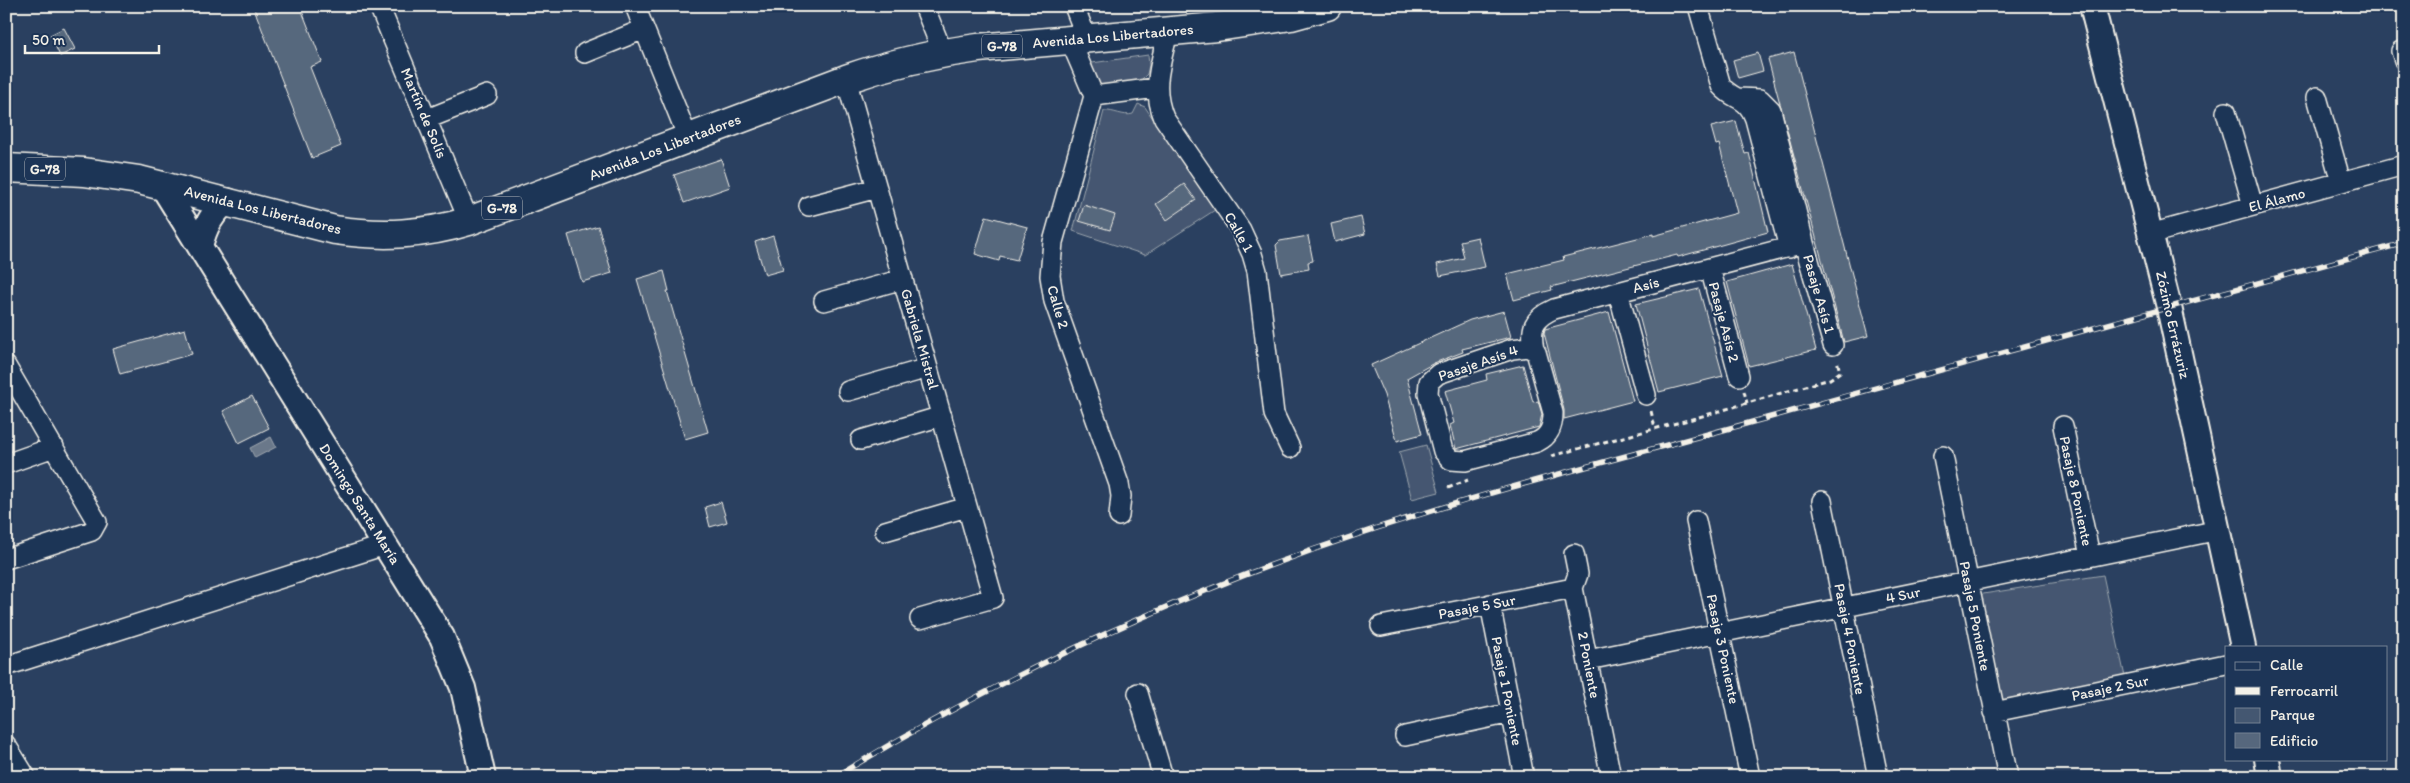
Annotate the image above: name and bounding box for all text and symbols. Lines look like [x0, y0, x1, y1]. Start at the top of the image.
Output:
street label: Avenida Los Libertadores [1032, 20, 1194, 52]
scale bar [25, 22, 159, 54]
text: 50 m [32, 31, 65, 49]
road number: G-78 [982, 34, 1022, 58]
street label: Martín de Solís [397, 65, 451, 161]
street label: Avenida Los Libertadores [586, 110, 744, 184]
road number: G-78 [25, 157, 65, 180]
street label: Avenida Los Libertadores [183, 182, 344, 238]
street label: El Álamo [2247, 184, 2307, 216]
road number: G-78 [482, 197, 522, 220]
street label: Calle 1 [1220, 209, 1258, 255]
street label: Pasaje Asís 1 [1799, 252, 1839, 336]
street label: Zózimo Errázuriz [2152, 269, 2194, 381]
street label: Asís [1631, 273, 1662, 297]
street label: Pasaje Asís 2 [1705, 280, 1743, 364]
street label: Calle 2 [1043, 283, 1073, 331]
street label: Gabriela Mistral [897, 287, 943, 392]
street label: Pasaje Asís 4 [1436, 341, 1520, 385]
street label: Pasaje 8 Poniente [2056, 434, 2096, 548]
street label: Domingo Santa María [315, 440, 405, 568]
street label: Pasaje 5 Poniente [1956, 559, 1994, 673]
street label: Pasaje 4 Poniente [1830, 582, 1870, 696]
street label: 4 Sur [1884, 583, 1922, 607]
street label: Pasaje 5 Sur [1437, 591, 1517, 623]
street label: Pasaje 3 Poniente [1703, 592, 1743, 706]
street label: 2 Poniente [1574, 630, 1604, 700]
street label: Pasaje 1 Poniente [1488, 635, 1526, 747]
legend [2225, 646, 2388, 760]
text: Calle [2270, 656, 2303, 674]
street label: Pasaje 2 Sur [2070, 671, 2150, 705]
text: Ferrocarril [2270, 682, 2339, 700]
text: Parque [2270, 706, 2315, 724]
text: Edificio [2270, 732, 2318, 750]

